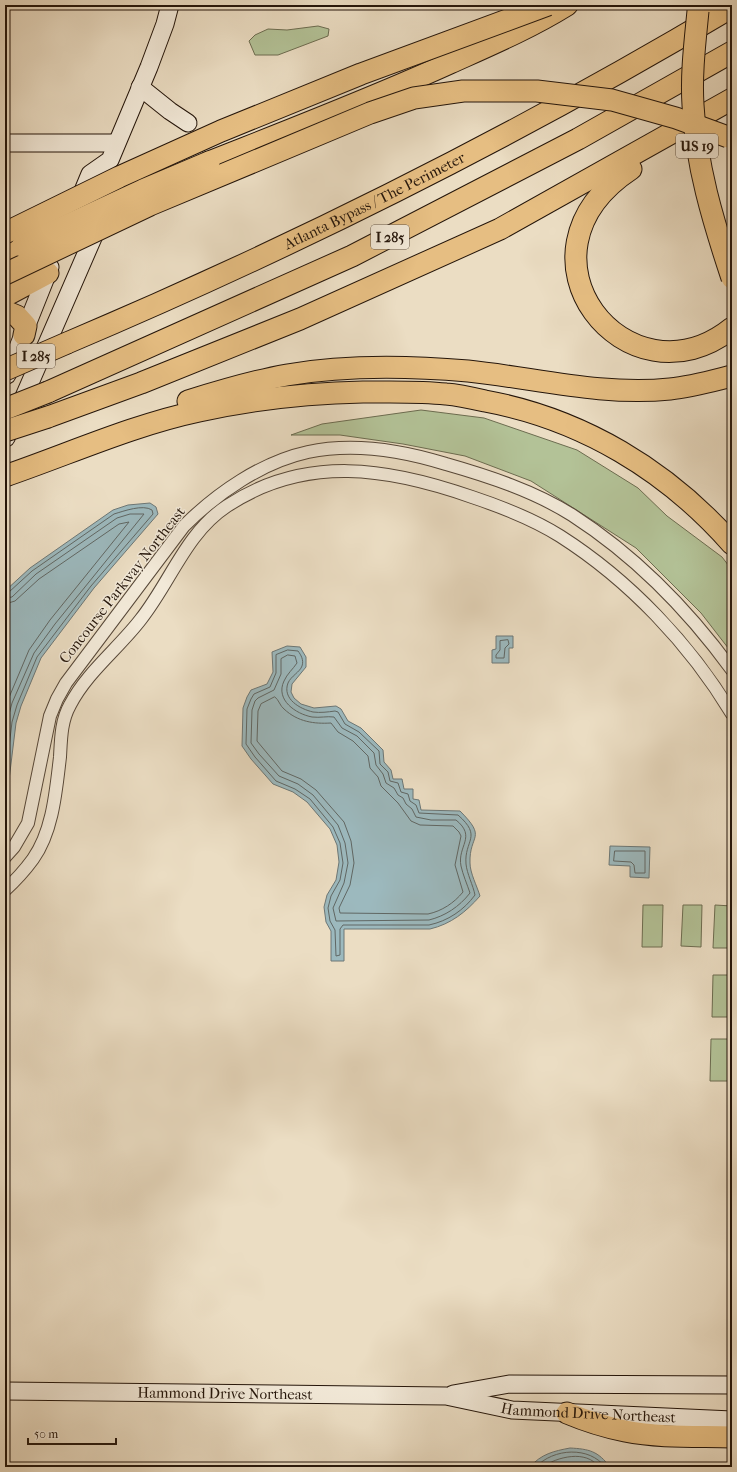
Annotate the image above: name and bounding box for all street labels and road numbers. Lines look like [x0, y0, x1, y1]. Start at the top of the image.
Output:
road number: US 19 [676, 134, 718, 158]
street label: Atlanta Bypass / The Perimeter [280, 148, 469, 254]
road number: I 285 [371, 225, 409, 249]
road number: I 285 [17, 344, 55, 368]
street label: Concourse Parkway Northeast [55, 502, 189, 667]
street label: Hammond Drive Northeast [137, 1384, 313, 1403]
street label: Hammond Drive Northeast [499, 1399, 677, 1426]

